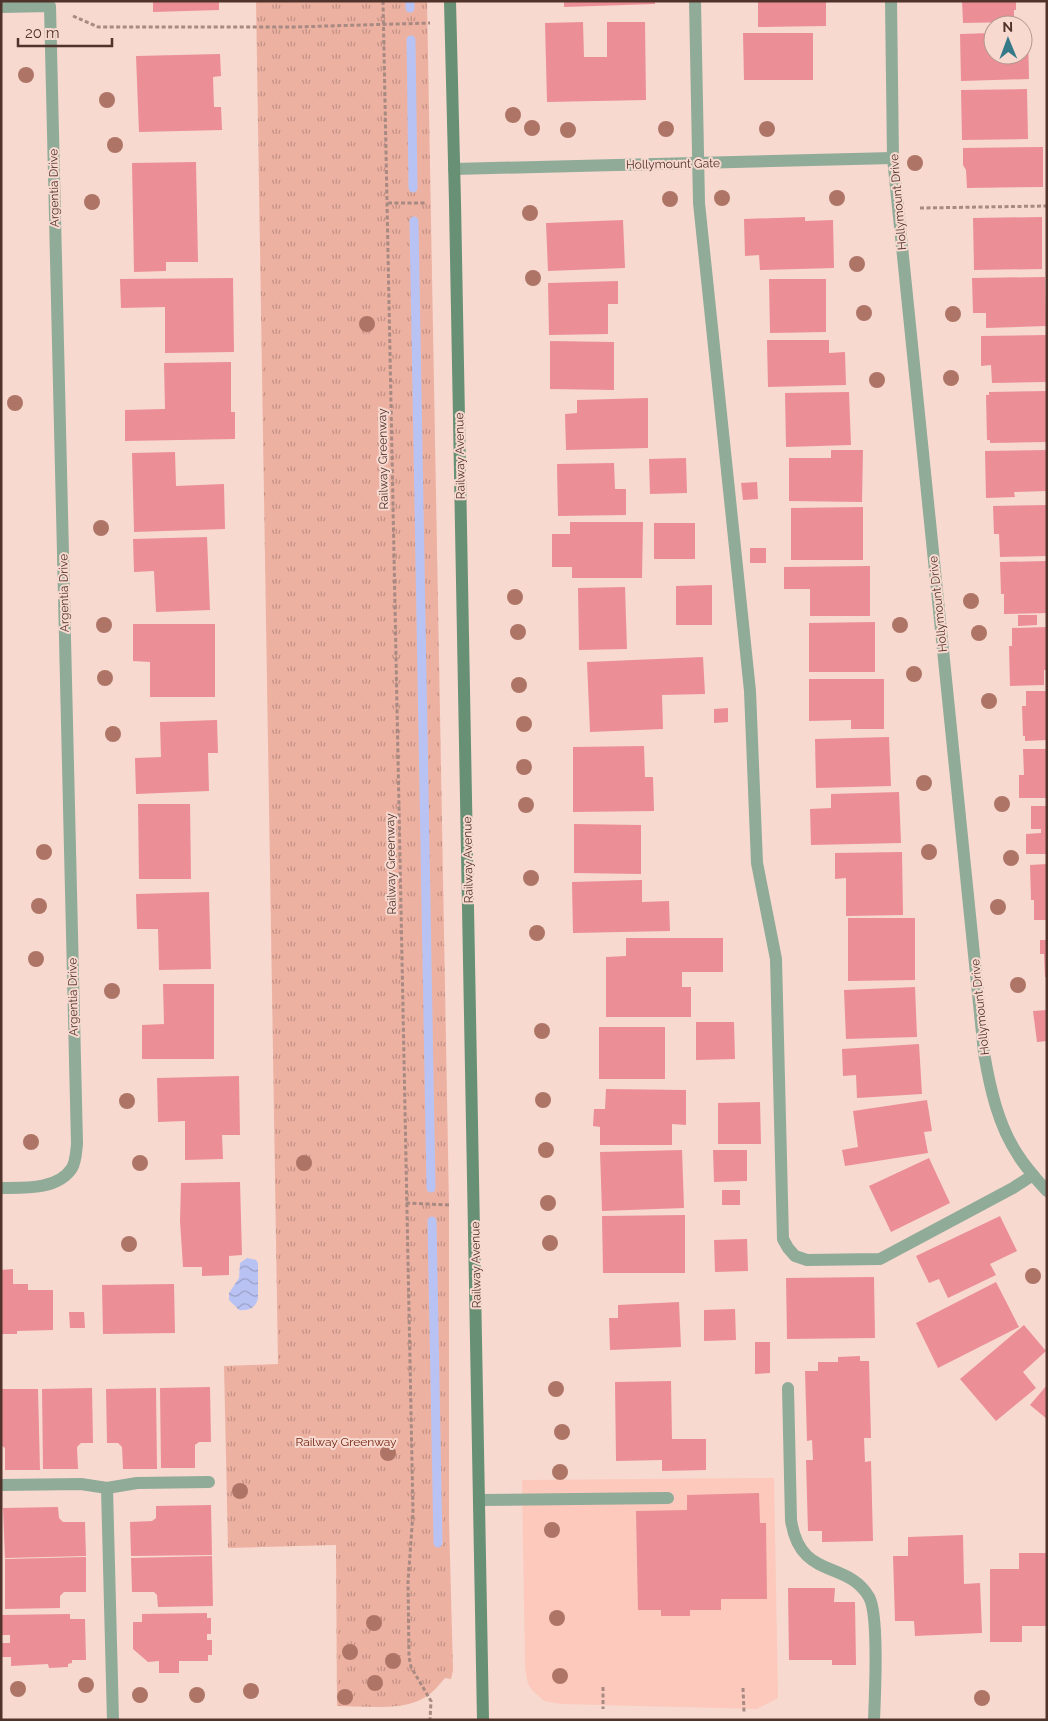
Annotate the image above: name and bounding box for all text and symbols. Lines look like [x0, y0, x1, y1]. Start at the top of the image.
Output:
scale bar [18, 15, 111, 47]
north arrow [983, 15, 1033, 65]
text: N [1002, 19, 1013, 35]
text: 20 m [25, 24, 60, 42]
street label: Argentia Drive [46, 149, 62, 227]
street label: Hollymount Drive [887, 153, 909, 251]
street label: Hollymount Gate [626, 156, 720, 172]
street label: Railway Greenway [375, 408, 391, 510]
street label: Railway Avenue [452, 412, 468, 500]
street label: Argentia Drive [56, 554, 72, 632]
street label: Hollymount Drive [926, 555, 950, 653]
street label: Railway Greenway [383, 813, 399, 915]
street label: Railway Avenue [460, 816, 476, 904]
street label: Argentia Drive [65, 958, 81, 1036]
street label: Hollymount Drive [968, 958, 992, 1056]
street label: Railway Avenue [468, 1221, 484, 1309]
park label: Railway Greenway [295, 1435, 397, 1449]

